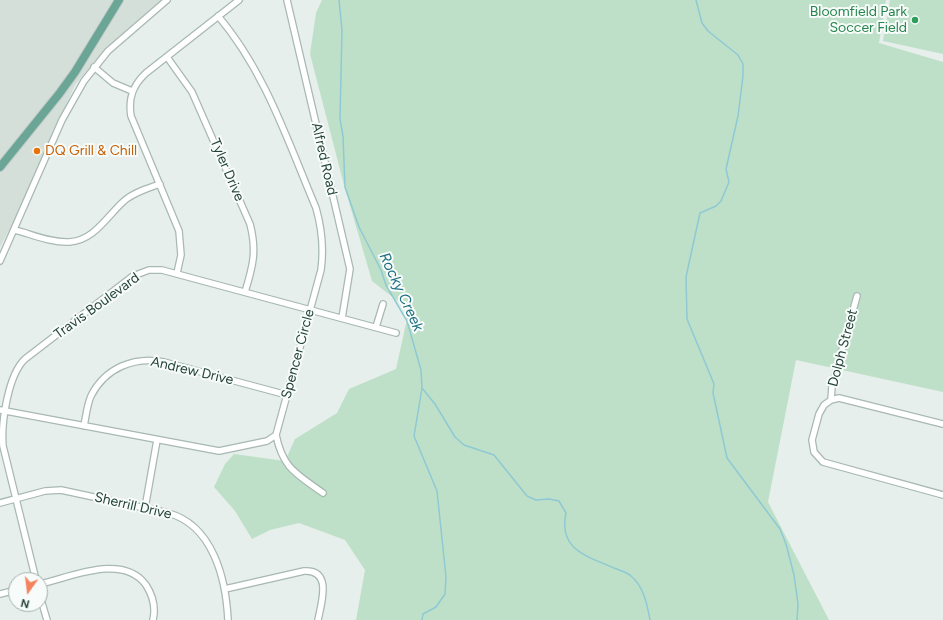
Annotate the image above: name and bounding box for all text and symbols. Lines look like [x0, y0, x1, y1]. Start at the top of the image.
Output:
place label: Bloomfield Park Soccer Field [810, 4, 907, 36]
marker: Bloomfield Park Soccer Field [910, 15, 920, 25]
street label: Alfred Road [307, 121, 341, 197]
street label: Tyler Drive [206, 136, 248, 204]
place label: DQ Grill & Chill [45, 143, 137, 159]
marker: DQ Grill & Chill [32, 146, 42, 156]
water label: Rocky Creek [375, 250, 427, 334]
street label: Travis Boulevard [51, 269, 143, 343]
street label: Spencer Circle [278, 307, 318, 401]
street label: Dolph Street [825, 307, 861, 389]
street label: Andrew Drive [149, 353, 235, 389]
street label: Sherrill Drive [93, 489, 173, 523]
north arrow [8, 572, 48, 612]
text: N [20, 596, 31, 610]

